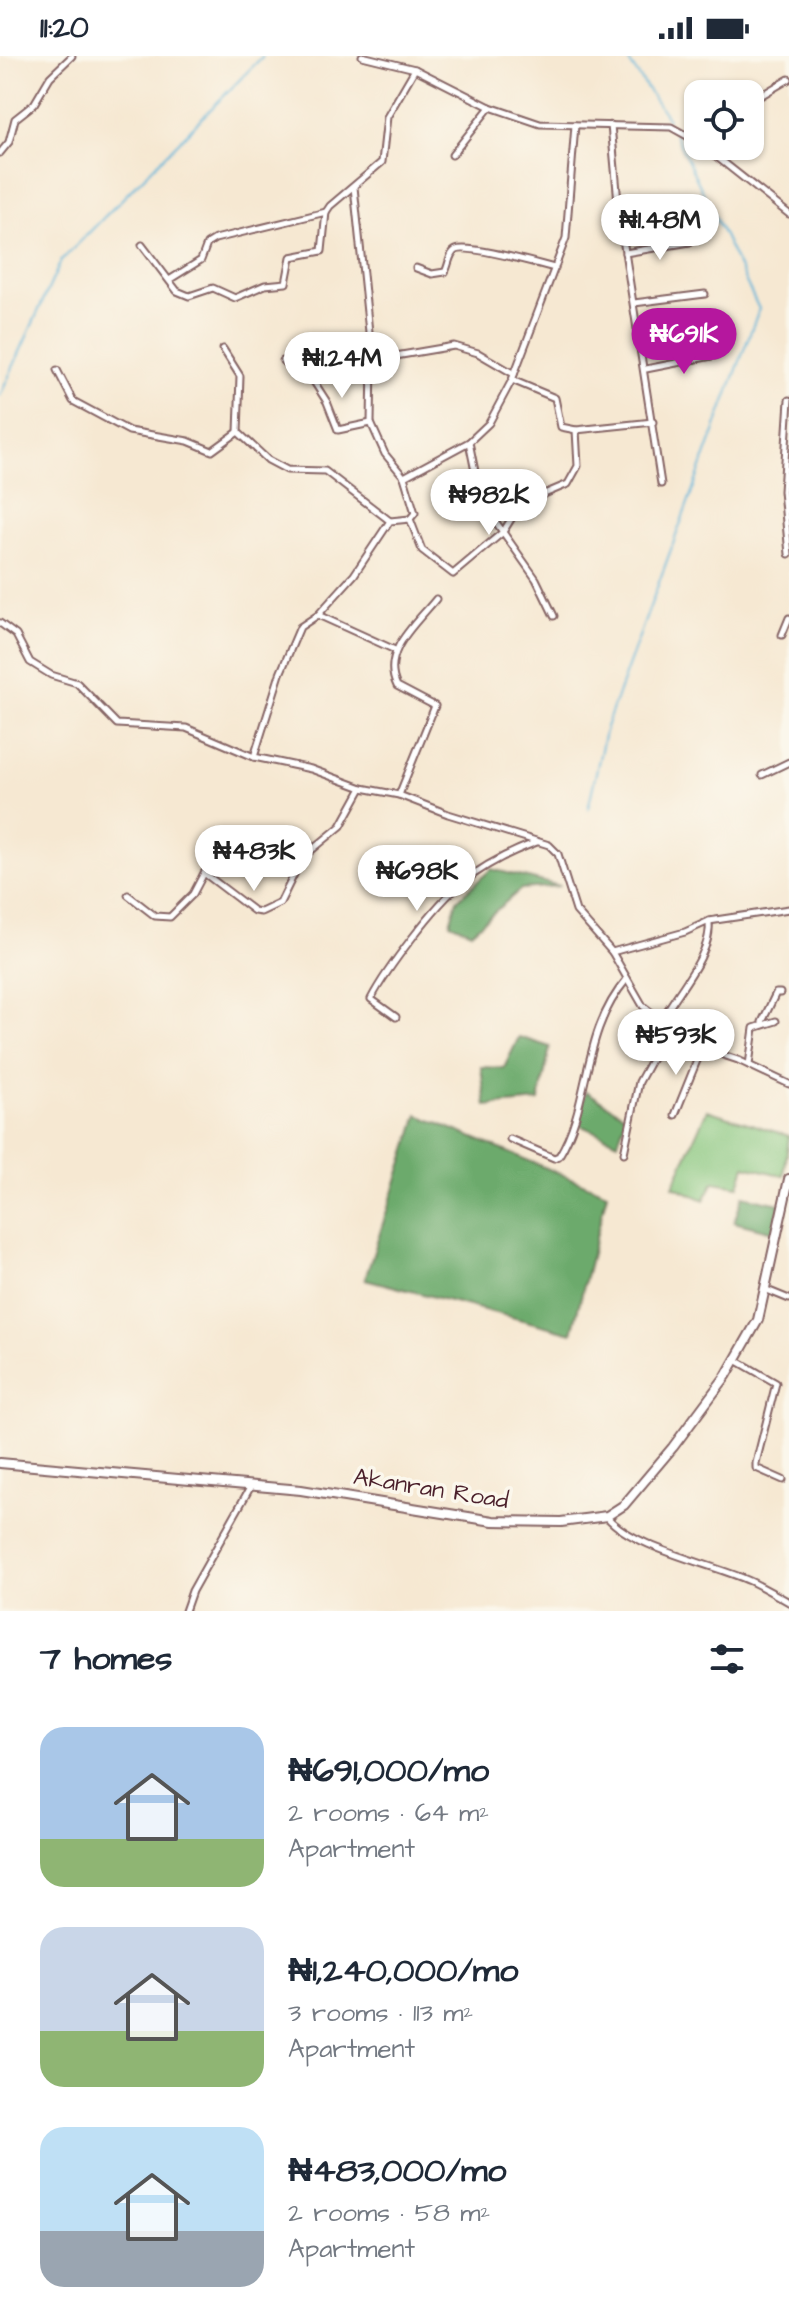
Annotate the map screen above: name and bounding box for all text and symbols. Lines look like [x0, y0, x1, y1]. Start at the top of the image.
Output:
text: 11:20 [40, 7, 89, 49]
map controls [684, 80, 764, 160]
button: locate [684, 80, 764, 160]
pin: ₦1.48M [595, 194, 725, 262]
text: ₦1.48M [619, 202, 701, 238]
pin: ₦691K [628, 308, 740, 376]
text: ₦691K [650, 316, 718, 352]
pin: ₦1.24M [277, 332, 407, 400]
text: ₦1.24M [302, 340, 382, 376]
pin: ₦982K [433, 469, 545, 537]
text: ₦982K [448, 477, 530, 513]
pin: ₦483K [198, 825, 310, 893]
text: ₦483K [213, 833, 295, 869]
pin: ₦698K [361, 845, 473, 913]
text: ₦698K [376, 853, 458, 889]
pin: ₦593K [620, 1009, 732, 1077]
text: ₦593K [636, 1017, 716, 1053]
street label: Akanran Road [351, 1460, 511, 1518]
text: 7 homes [40, 1635, 172, 1683]
icon: filters [705, 1637, 749, 1681]
text: ₦691,000/mo [288, 1747, 489, 1795]
icon: home [104, 1759, 200, 1855]
text: 2 rooms · 64 m² [288, 1795, 489, 1831]
text: Apartment [288, 1831, 415, 1867]
text: ₦1,240,000/mo [288, 1947, 518, 1995]
icon: home [104, 1959, 200, 2055]
text: 3 rooms · 113 m² [288, 1995, 473, 2031]
text: Apartment [288, 2031, 415, 2067]
text: ₦483,000/mo [288, 2147, 507, 2195]
icon: home [104, 2159, 200, 2255]
text: 2 rooms · 58 m² [288, 2195, 490, 2231]
text: Apartment [288, 2231, 415, 2267]

